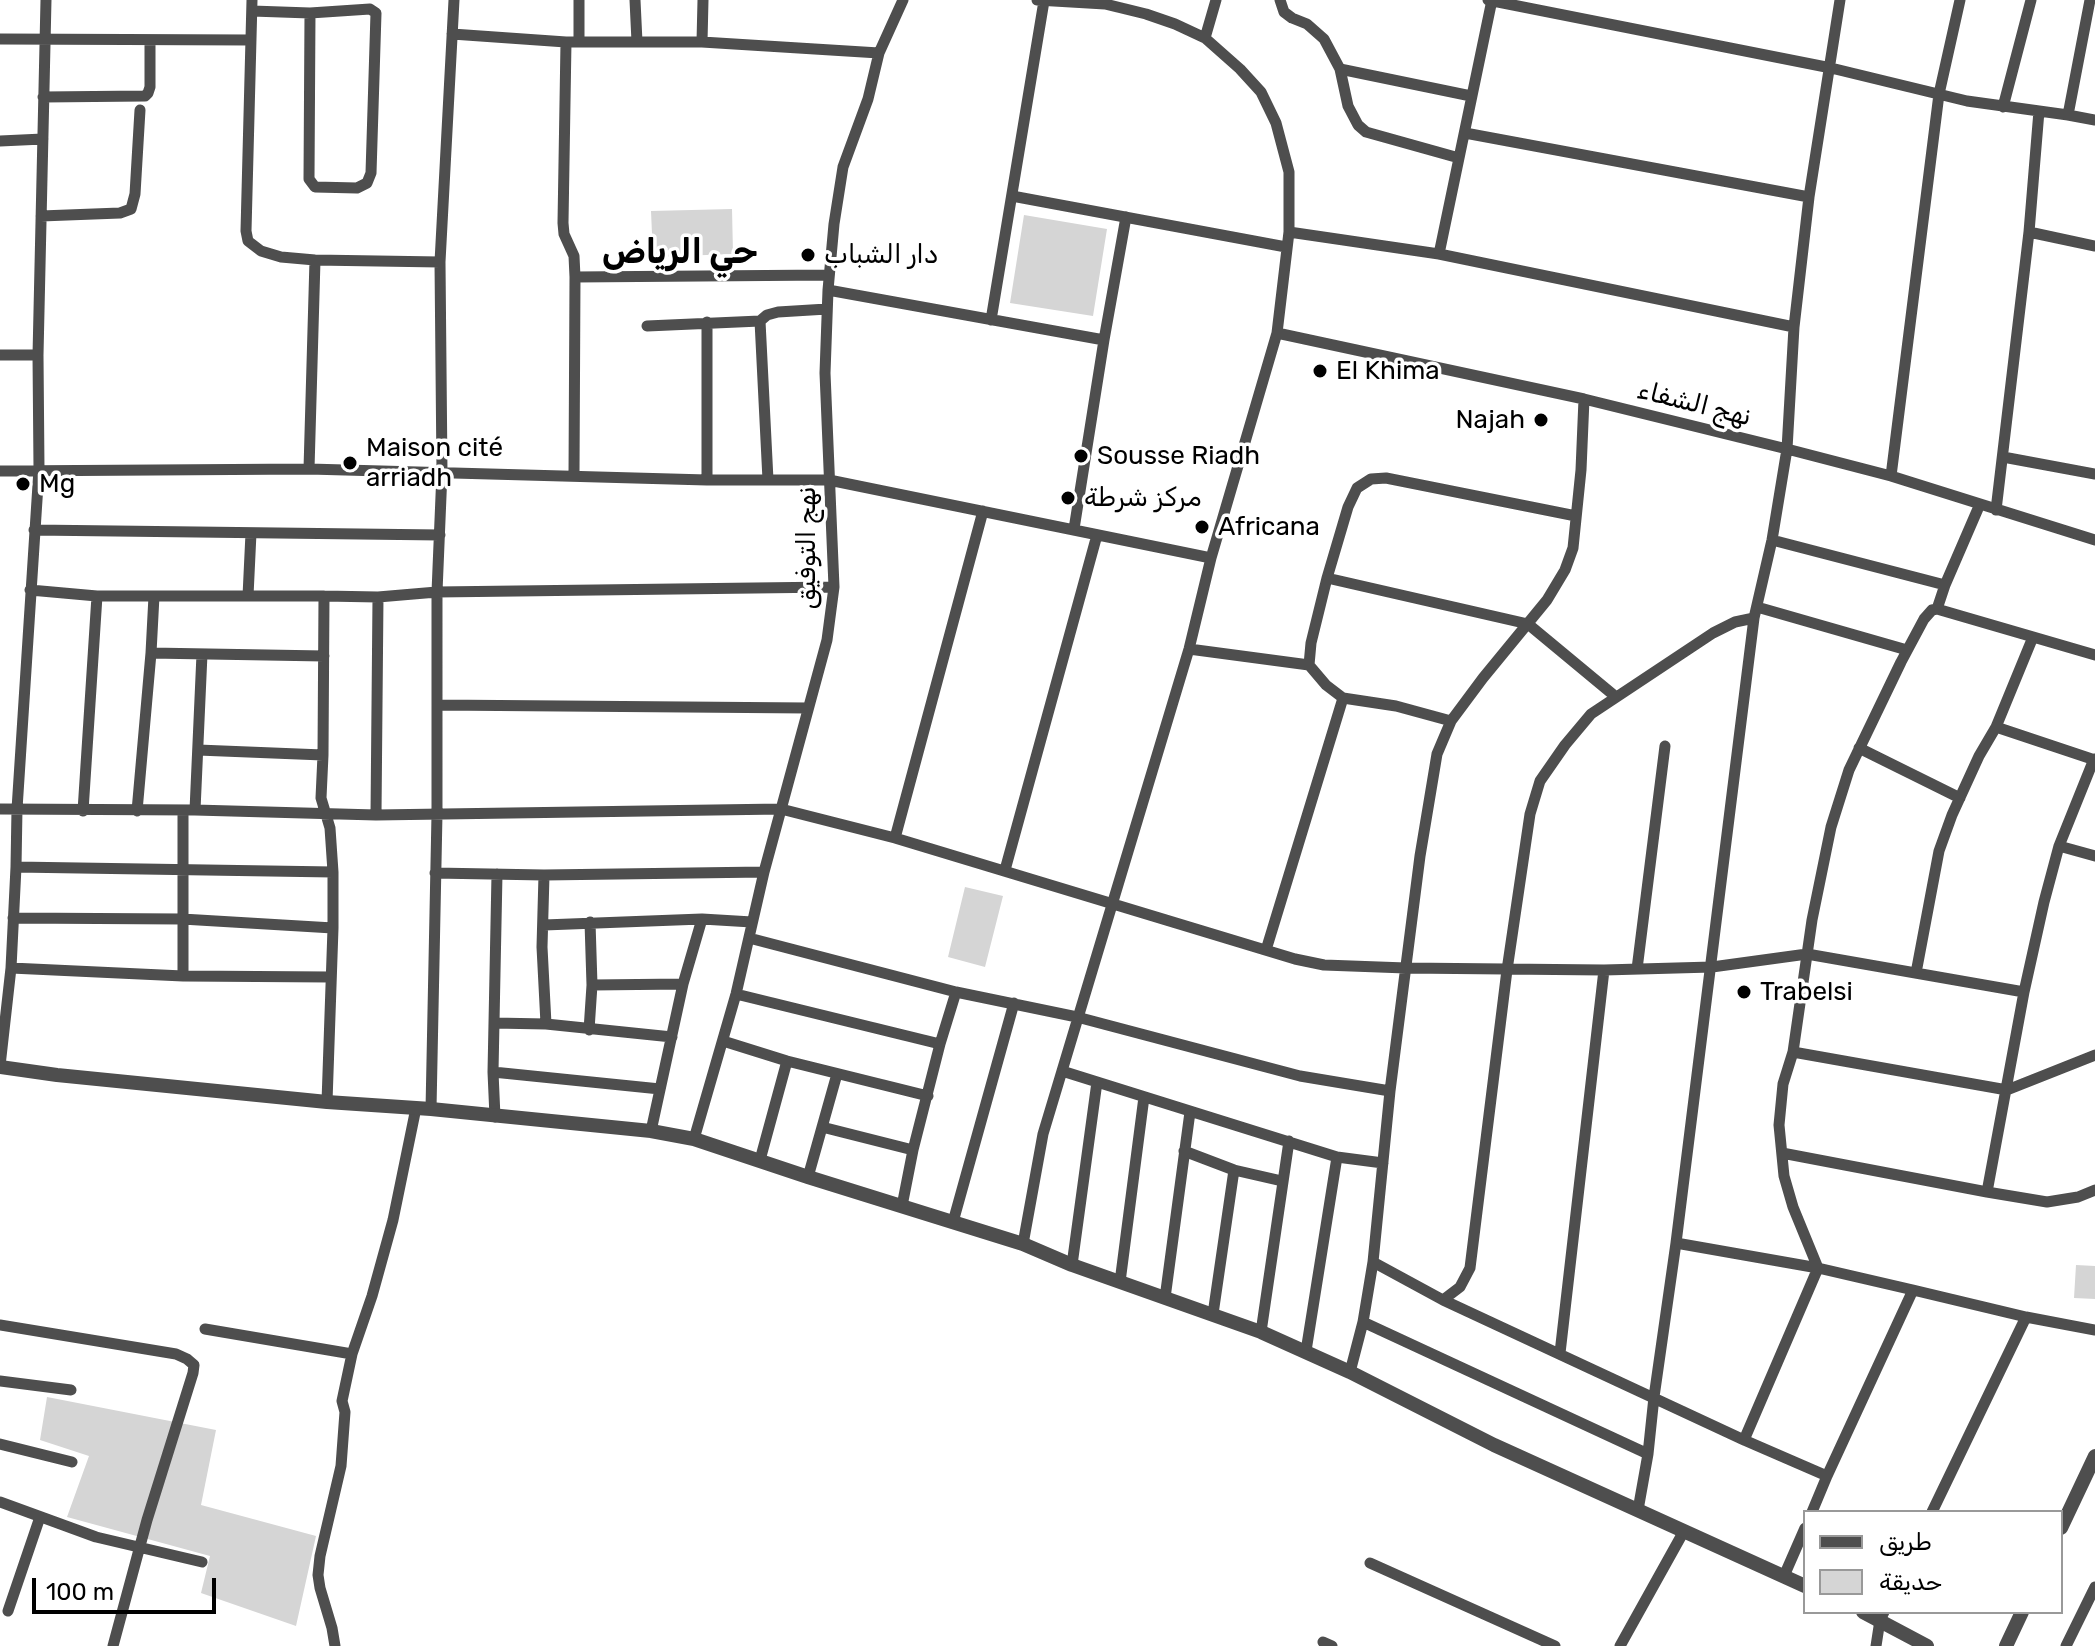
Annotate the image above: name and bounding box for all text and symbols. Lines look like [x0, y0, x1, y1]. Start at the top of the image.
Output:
district label: حي الرياض [602, 233, 758, 273]
place label: دار الشباب [824, 239, 938, 271]
marker: دار الشباب [799, 246, 817, 264]
place label: El Khima [1336, 355, 1440, 387]
marker: El Khima [1311, 362, 1329, 380]
street label: نهج الشفاء [1634, 375, 1754, 433]
place label: Najah [1456, 404, 1525, 436]
marker: Najah [1532, 411, 1550, 429]
place label: Maison cité arriadh [366, 432, 503, 494]
place label: Sousse Riadh [1097, 440, 1260, 472]
marker: Sousse Riadh [1072, 447, 1090, 465]
marker: Maison cité arriadh [341, 454, 359, 472]
place label: Mg [39, 468, 75, 500]
marker: Mg [14, 475, 32, 493]
place label: مركز شرطة [1084, 482, 1202, 514]
street label: نهج التوفيق [791, 487, 823, 609]
marker: مركز شرطة [1059, 489, 1077, 507]
place label: Africana [1218, 511, 1320, 543]
marker: Africana [1193, 518, 1211, 536]
place label: Trabelsi [1760, 976, 1853, 1008]
marker: Trabelsi [1735, 983, 1753, 1001]
legend [1803, 1510, 2063, 1614]
text: طريق [1879, 1528, 1932, 1556]
scale bar [36, 1562, 220, 1612]
text: حديقة [1879, 1568, 1942, 1596]
text: 100 m [46, 1578, 114, 1606]

